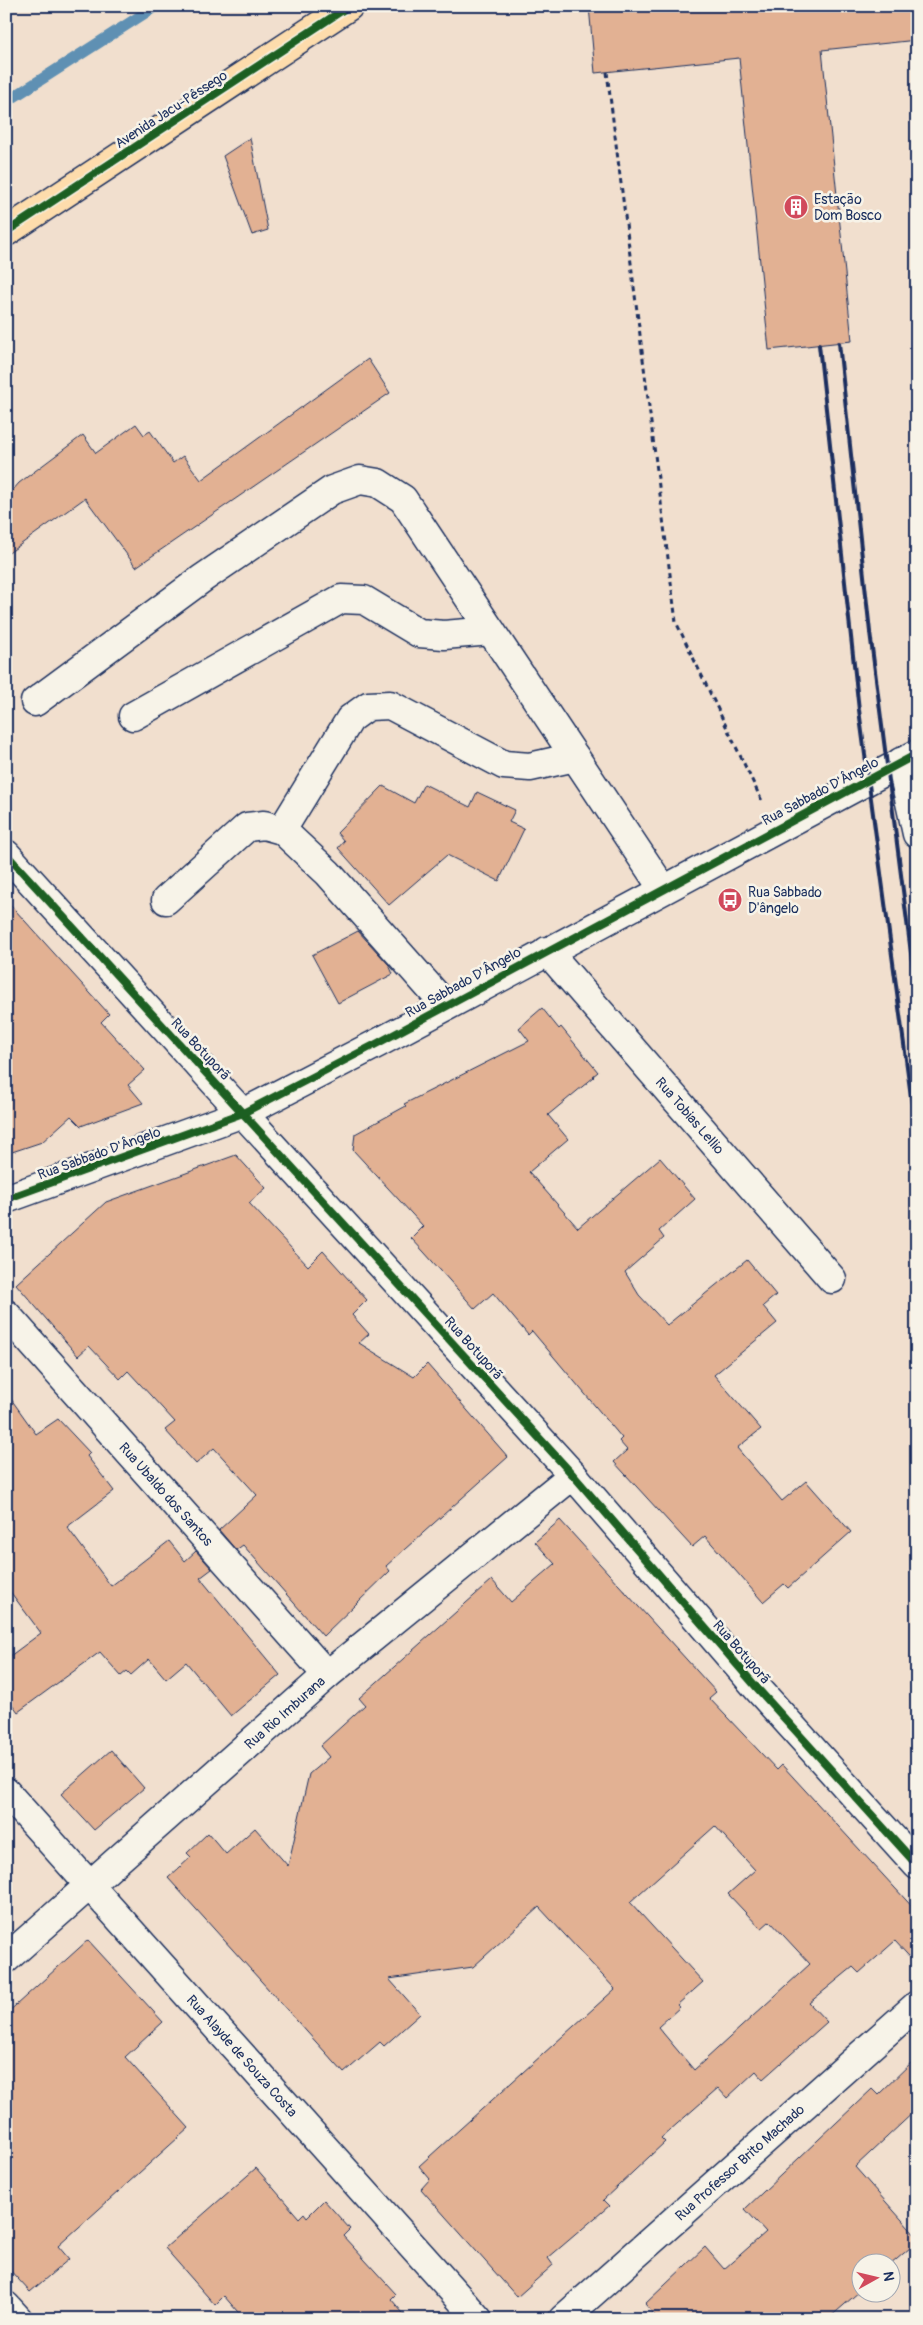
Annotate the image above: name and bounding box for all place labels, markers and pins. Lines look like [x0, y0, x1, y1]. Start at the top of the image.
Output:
place label: Estação Dom Bosco [814, 191, 882, 224]
building icon: Estação Dom Bosco [783, 194, 809, 220]
place label: Rua Sabbado D'ângelo [748, 884, 822, 917]
bus stop icon: Rua Sabbado D'ângelo [717, 887, 743, 913]

